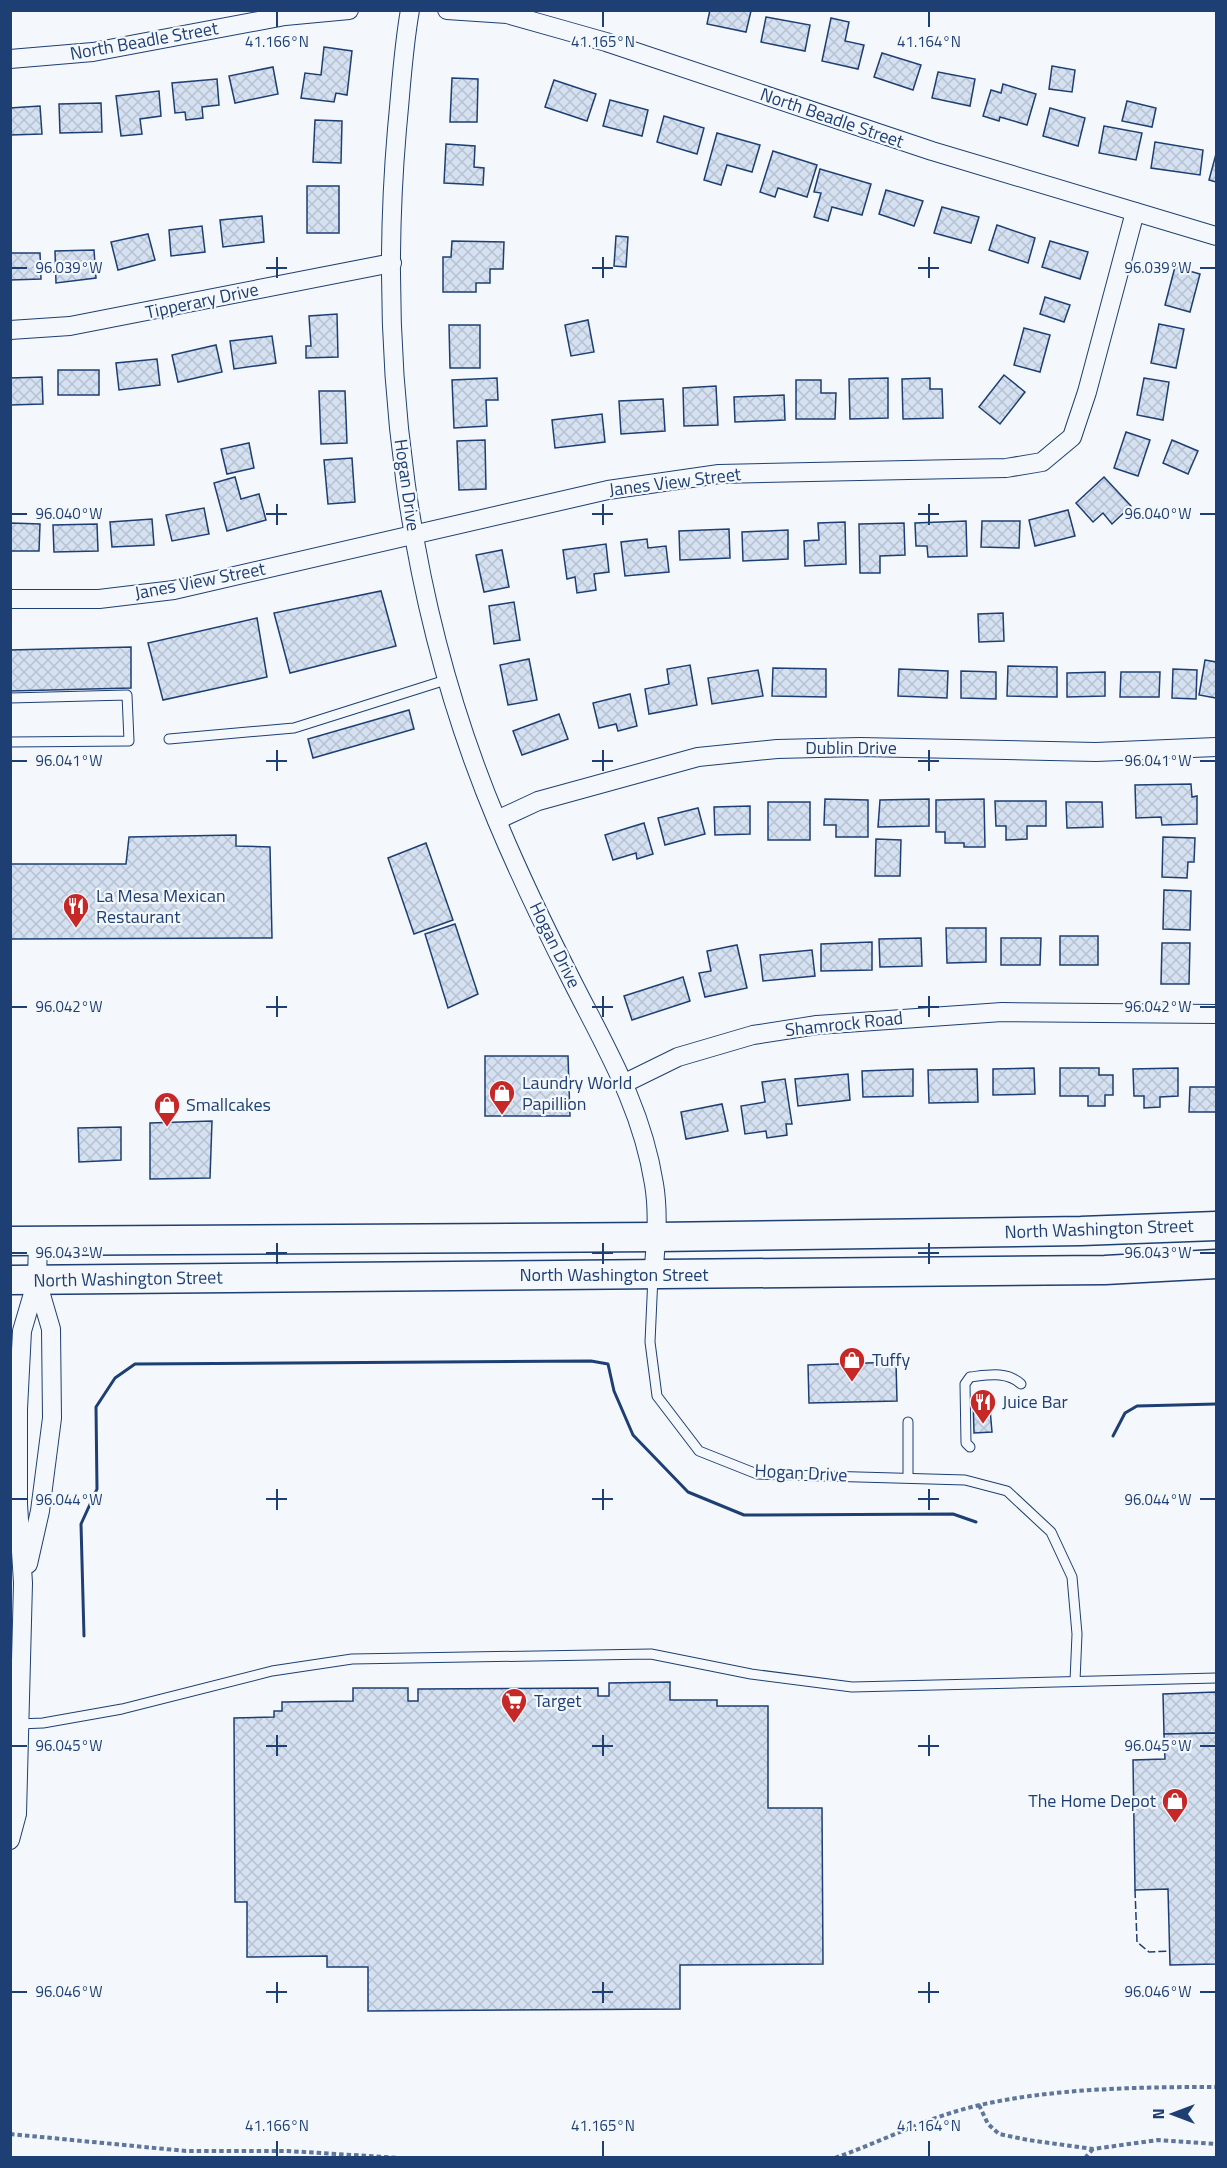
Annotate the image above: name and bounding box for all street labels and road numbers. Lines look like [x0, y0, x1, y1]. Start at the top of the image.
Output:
street label: North Beadle Street [68, 14, 221, 67]
street label: North Beadle Street [757, 80, 908, 155]
street label: Tipperary Drive [143, 275, 261, 326]
street label: Hogan Drive [388, 437, 427, 533]
street label: Janes View Street [607, 460, 743, 503]
street label: Janes View Street [132, 554, 268, 606]
street label: Dublin Drive [805, 734, 897, 761]
street label: Hogan Drive [523, 897, 588, 992]
street label: Shamrock Road [784, 1004, 904, 1043]
street label: North Washington Street [1004, 1212, 1195, 1245]
street label: North Washington Street [519, 1261, 709, 1288]
street label: North Washington Street [33, 1263, 223, 1294]
street label: Hogan Drive [754, 1457, 848, 1488]

